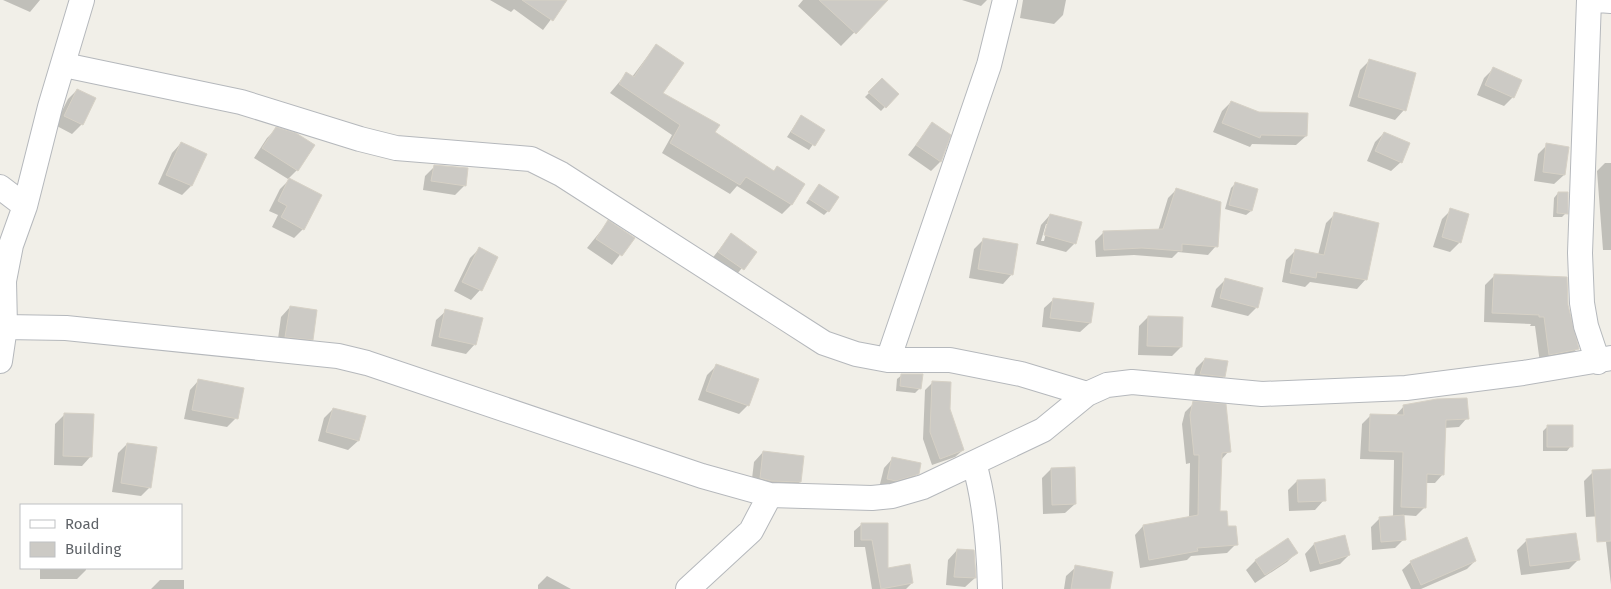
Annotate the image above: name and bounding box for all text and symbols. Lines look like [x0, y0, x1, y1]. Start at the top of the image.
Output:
legend [20, 504, 182, 569]
text: Road [65, 515, 100, 533]
text: Building [65, 540, 121, 558]

